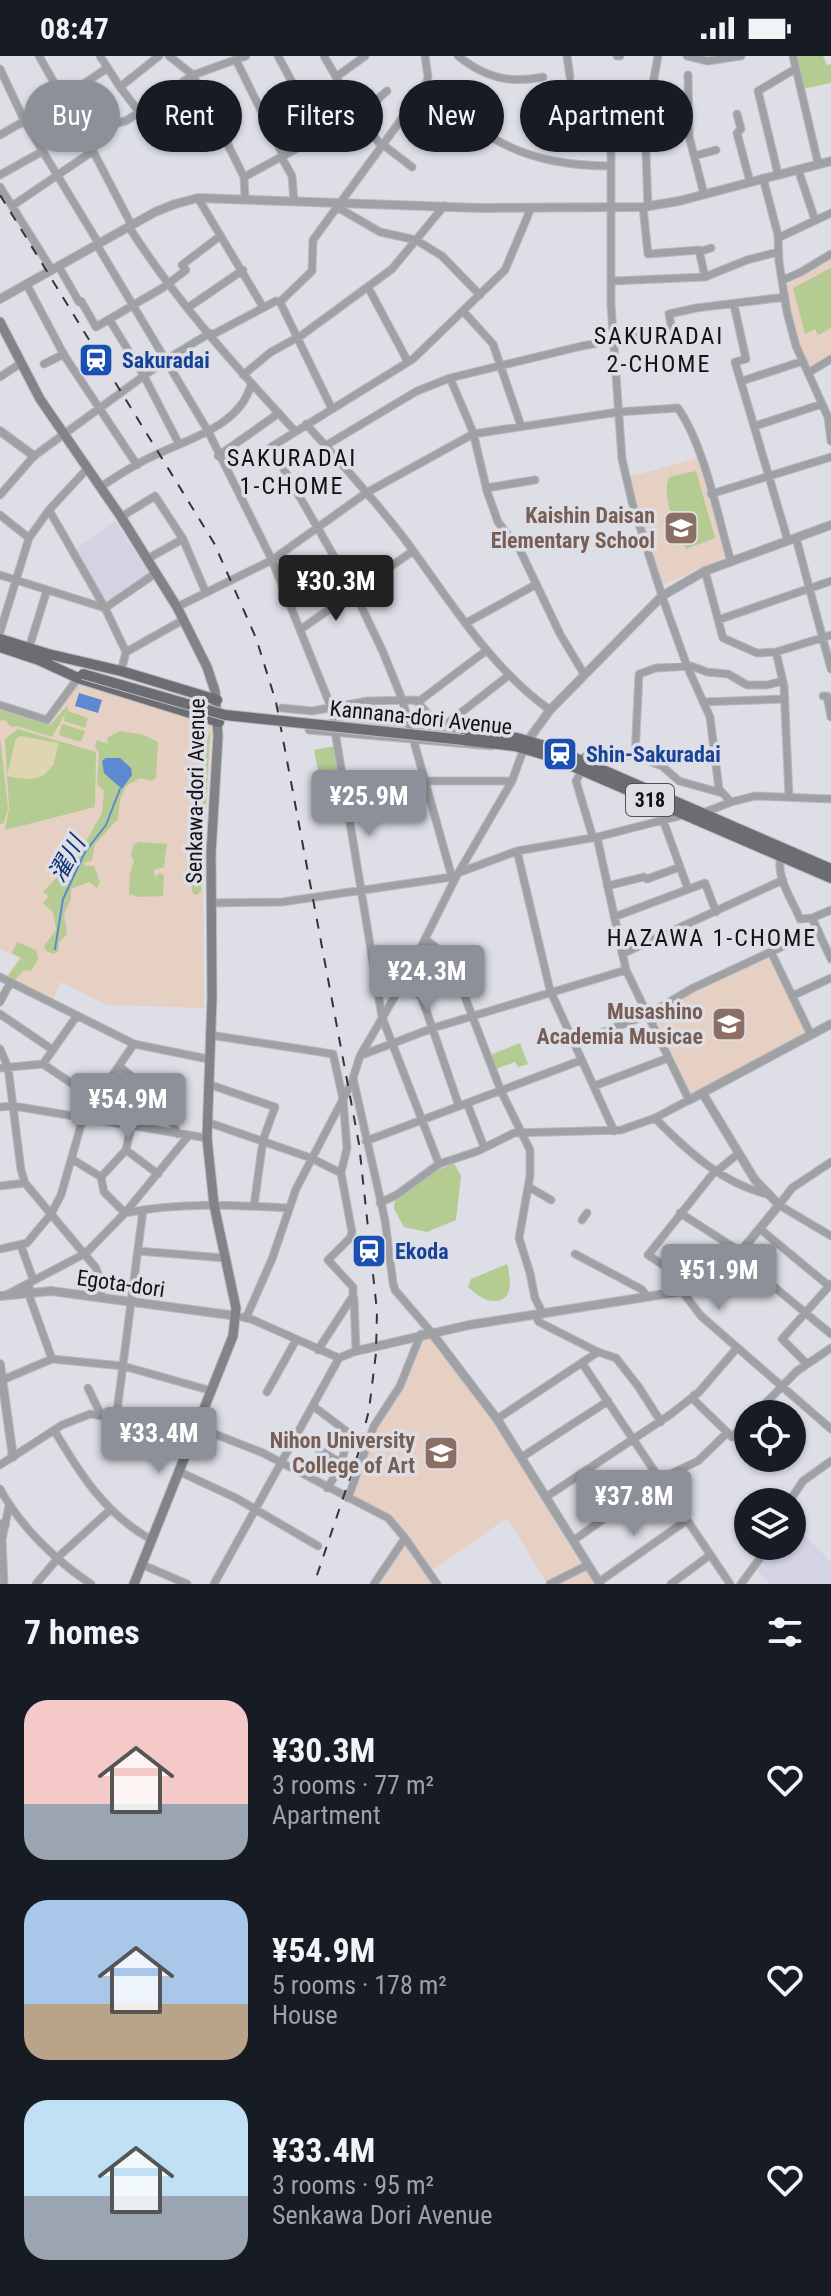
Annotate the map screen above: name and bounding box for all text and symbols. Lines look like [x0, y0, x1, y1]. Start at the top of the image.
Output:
text: 08:47 [40, 11, 109, 46]
chip: Buy [24, 80, 120, 152]
chip: Rent [136, 80, 242, 152]
chip: Filters [258, 80, 383, 152]
chip: New [399, 80, 504, 152]
chip: Apartment [520, 80, 693, 152]
district label: SAKURADAI 2-CHOME [594, 322, 724, 378]
station icon: Sakuradai [77, 341, 115, 379]
place label: Sakuradai [122, 348, 210, 373]
district label: SAKURADAI 1-CHOME [227, 444, 357, 500]
place label: Kaishin Daisan Elementary School [491, 503, 655, 553]
school or university icon: Kaishin Daisan Elementary School [662, 509, 700, 547]
pin: ¥30.3M [271, 555, 401, 623]
text: ¥30.3M [296, 566, 376, 596]
street label: Kannana-dori Avenue [329, 695, 513, 740]
street label: Senkawa-dori Avenue [181, 698, 210, 884]
station icon: Shin-Sakuradai [541, 735, 579, 773]
place label: Shin-Sakuradai [586, 742, 721, 767]
pin: ¥25.9M [304, 770, 434, 838]
text: ¥25.9M [329, 781, 409, 811]
road number: 318 [626, 784, 674, 816]
water label: 濯川 [43, 829, 92, 887]
district label: HAZAWA 1-CHOME [607, 924, 817, 952]
pin: ¥24.3M [362, 945, 492, 1013]
text: ¥24.3M [387, 956, 467, 986]
place label: Musashino Academia Musicae [537, 999, 703, 1049]
school or university icon: Musashino Academia Musicae [710, 1005, 748, 1043]
pin: ¥54.9M [63, 1073, 193, 1141]
text: ¥54.9M [88, 1084, 168, 1114]
station icon: Ekoda [350, 1232, 388, 1270]
place label: Ekoda [395, 1239, 449, 1264]
pin: ¥51.9M [654, 1244, 784, 1312]
text: ¥51.9M [679, 1255, 759, 1285]
street label: Egota-dori [75, 1265, 167, 1302]
map controls [734, 1400, 806, 1560]
button: locate [734, 1400, 806, 1472]
pin: ¥33.4M [94, 1407, 224, 1475]
text: ¥33.4M [119, 1418, 199, 1448]
place label: Nihon University College of Art [270, 1428, 415, 1478]
school or university icon: Nihon University College of Art [422, 1434, 460, 1472]
pin: ¥37.8M [569, 1470, 699, 1538]
text: ¥37.8M [594, 1481, 674, 1511]
button: layers [734, 1488, 806, 1560]
icon: filters [763, 1610, 807, 1654]
text: 7 homes [24, 1612, 140, 1652]
text: ¥30.3M [272, 1730, 375, 1770]
icon: home [88, 1732, 184, 1828]
icon: heart [763, 1758, 807, 1802]
text: 3 rooms · 77 m² [272, 1770, 434, 1800]
text: Apartment [272, 1800, 381, 1830]
text: ¥54.9M [272, 1930, 375, 1970]
icon: home [88, 1932, 184, 2028]
icon: heart [763, 1958, 807, 2002]
text: 5 rooms · 178 m² [272, 1970, 447, 2000]
text: House [272, 2000, 338, 2030]
text: ¥33.4M [272, 2130, 375, 2170]
icon: home [88, 2132, 184, 2228]
icon: heart [763, 2158, 807, 2202]
text: 3 rooms · 95 m² [272, 2170, 434, 2200]
text: Senkawa Dori Avenue [272, 2200, 492, 2230]

